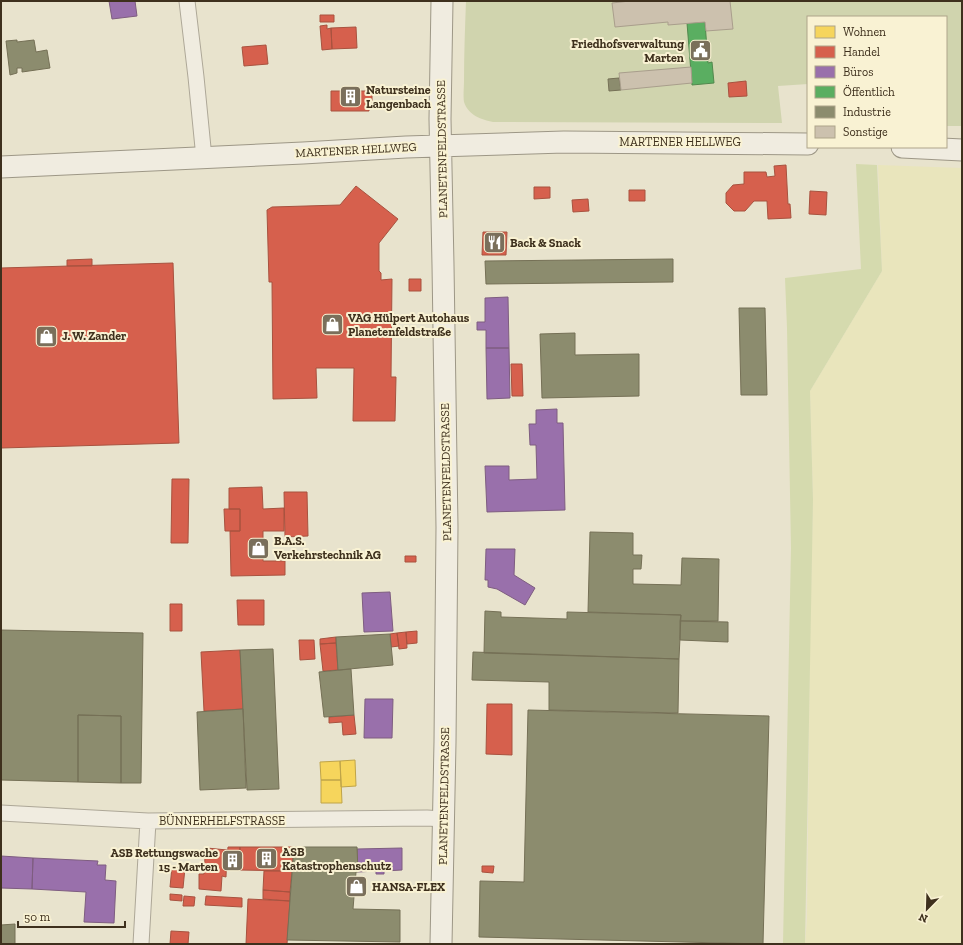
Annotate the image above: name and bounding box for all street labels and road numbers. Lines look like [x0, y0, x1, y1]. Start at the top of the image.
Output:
street label: PLANETENFELDSTRASSE [434, 80, 450, 218]
street label: MARTENER HELLWEG [619, 135, 741, 149]
street label: MARTENER HELLWEG [295, 140, 417, 160]
street label: PLANETENFELDSTRASSE [438, 403, 454, 541]
street label: PLANETENFELDSTRASSE [436, 727, 452, 865]
street label: BÜNNERHELFSTRASSE [159, 814, 285, 828]

